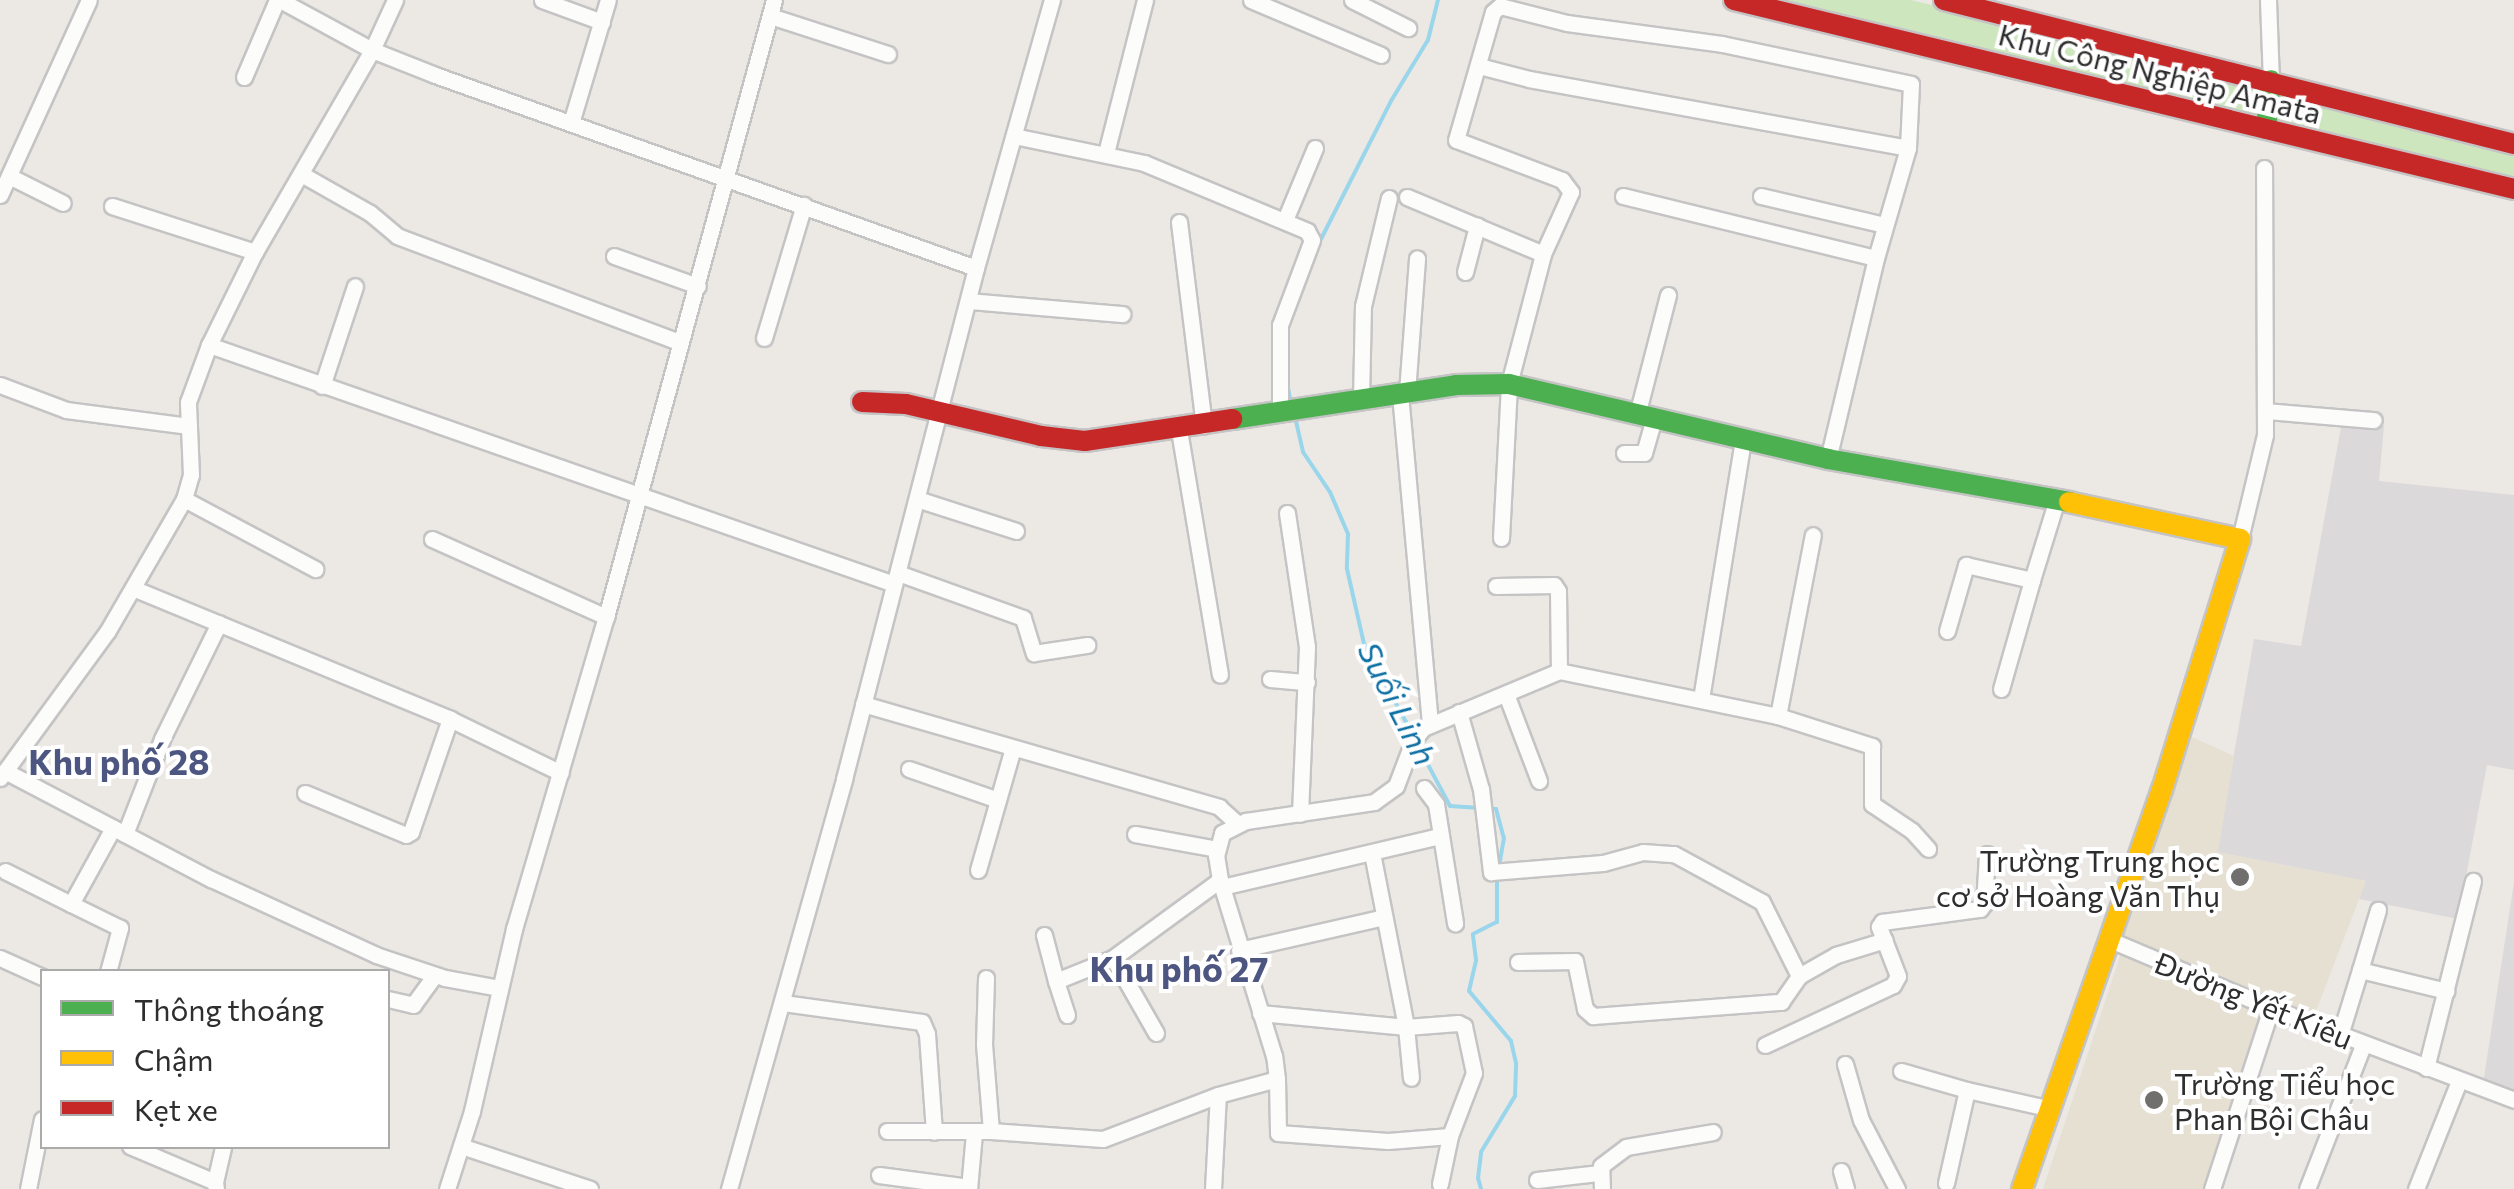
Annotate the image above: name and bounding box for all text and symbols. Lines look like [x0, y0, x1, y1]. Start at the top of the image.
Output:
street label: Khu Công Nghiệp Amata [1995, 15, 2325, 131]
water label: Suối Linh [1351, 635, 1445, 771]
district label: Khu phố 28 [28, 740, 210, 782]
place label: Trường Trung học cơ sở Hoàng Văn Thụ [1936, 842, 2220, 912]
marker: Trường Trung học cơ sở Hoàng Văn Thụ [2229, 866, 2251, 888]
street label: Đường Yết Kiêu [2150, 944, 2358, 1056]
district label: Khu phố 27 [1090, 947, 1268, 989]
legend [40, 969, 390, 1149]
text: Thông thoáng [134, 990, 324, 1027]
text: Chậm [134, 1040, 213, 1077]
place label: Trường Tiểu học Phan Bội Châu [2174, 1065, 2395, 1136]
marker: Trường Tiểu học Phan Bội Châu [2143, 1089, 2165, 1111]
text: Kẹt xe [134, 1090, 218, 1127]

